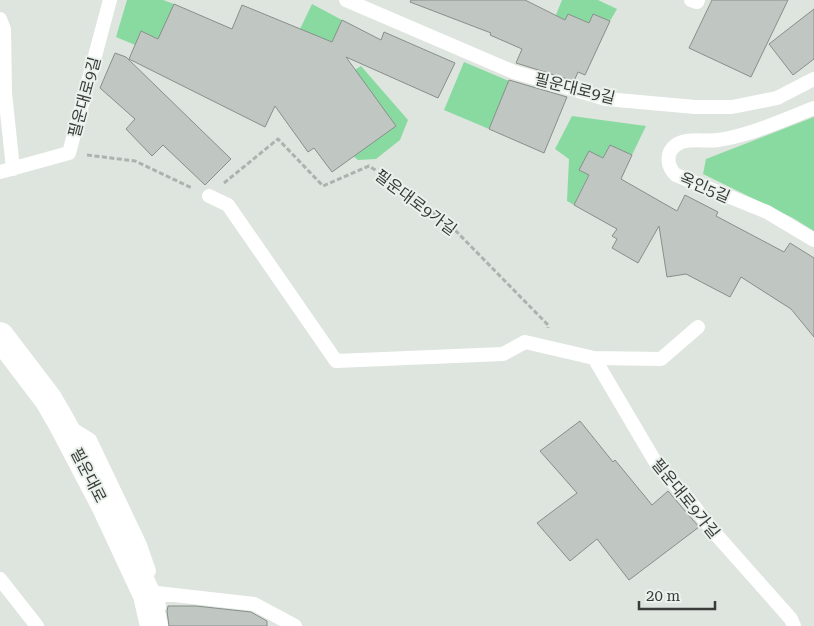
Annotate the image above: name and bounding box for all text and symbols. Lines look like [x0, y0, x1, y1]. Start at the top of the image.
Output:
street label: 필운대로9길 [65, 55, 104, 139]
street label: 필운대로9길 [533, 69, 617, 108]
street label: 필운대로9가길 [371, 166, 460, 239]
street label: 옥인5길 [677, 168, 733, 207]
street label: 필운대로 [67, 445, 111, 506]
street label: 필운대로9가길 [648, 455, 724, 542]
scale bar [639, 578, 715, 610]
text: 20 m [646, 587, 681, 605]

